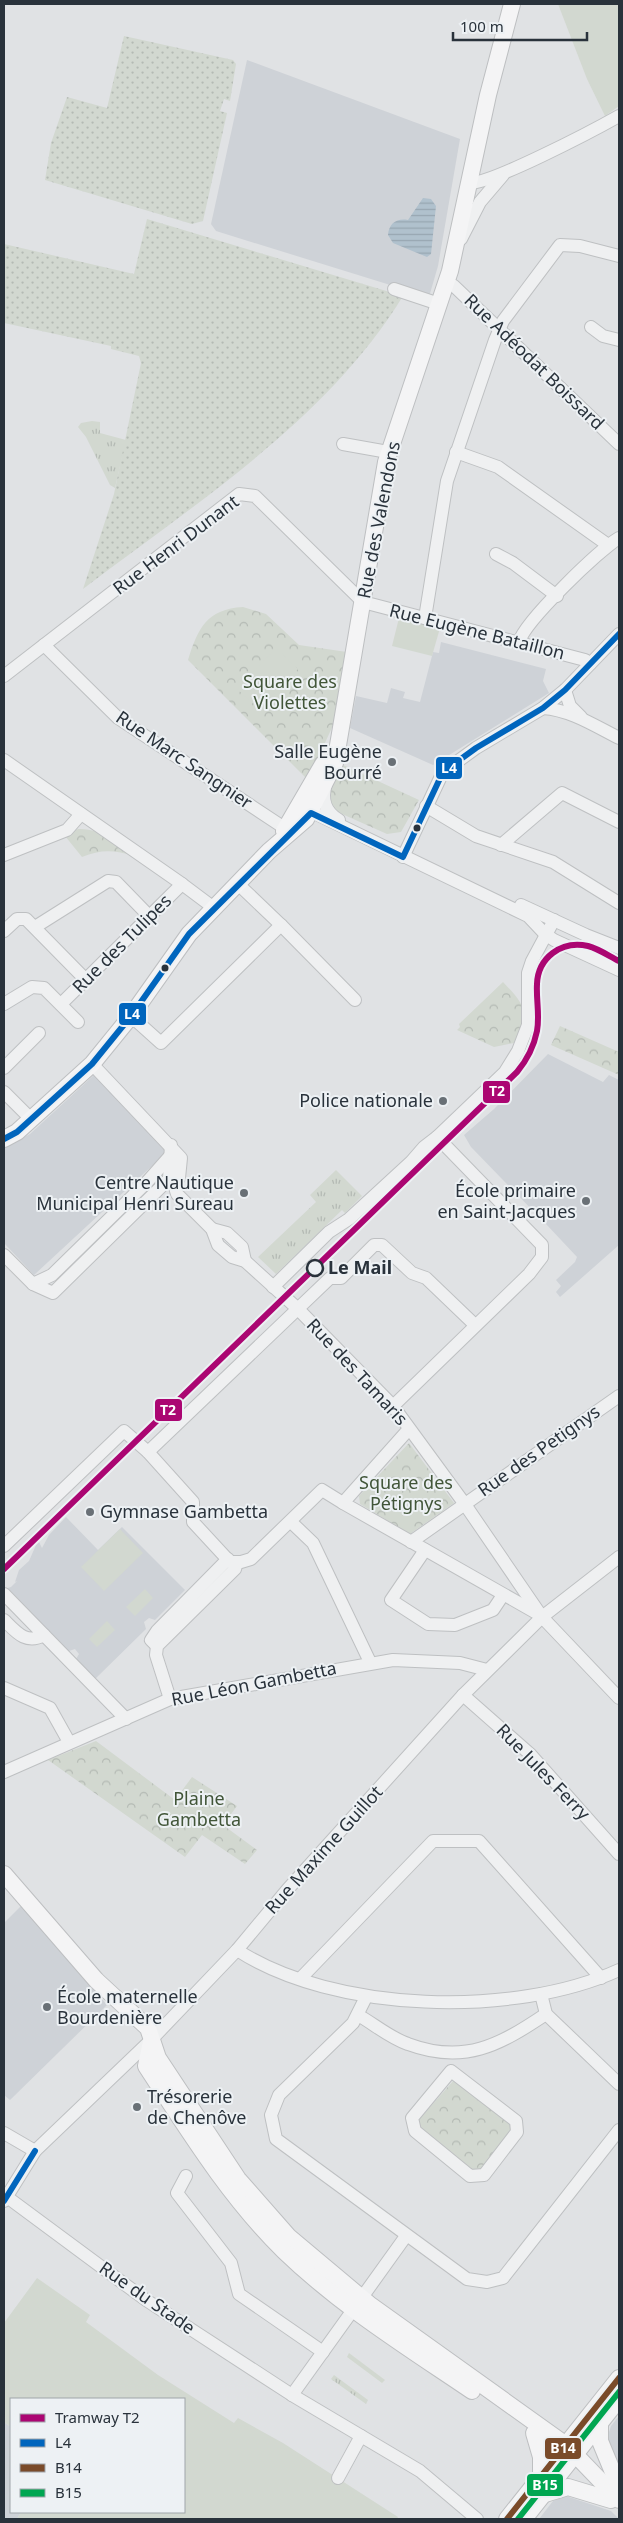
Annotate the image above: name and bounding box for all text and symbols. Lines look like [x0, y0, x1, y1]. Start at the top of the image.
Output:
scale bar [453, 10, 587, 42]
text: 100 m [460, 16, 504, 36]
street label: Rue Adéodat Boissard [460, 288, 610, 434]
street label: Rue des Valendons [351, 439, 405, 601]
street label: Rue Henri Dunant [108, 489, 244, 599]
street label: Rue Eugène Bataillon [387, 598, 567, 664]
park label: Square des Violettes [243, 669, 337, 714]
street label: Rue Marc Sangnier [112, 705, 258, 814]
place label: Salle Eugène Bourré [274, 739, 382, 784]
marker: Salle Eugène Bourré [386, 756, 398, 768]
line badge: L4 [435, 756, 463, 780]
text: L4 [441, 758, 457, 777]
unlabelled marker [412, 823, 422, 833]
street label: Rue des Tulipes [66, 888, 176, 998]
unlabelled marker [160, 963, 170, 973]
line badge: L4 [118, 1002, 147, 1026]
text: L4 [124, 1004, 140, 1023]
line badge: T2 [482, 1080, 511, 1104]
text: T2 [489, 1081, 505, 1100]
place label: Police nationale [299, 1088, 433, 1112]
marker: Police nationale [437, 1095, 449, 1107]
place label: Centre Nautique Municipal Henri Sureau [36, 1170, 234, 1215]
place label: École primaire en Saint-Jacques [437, 1178, 576, 1223]
marker: Centre Nautique Municipal Henri Sureau [238, 1187, 250, 1199]
marker: École primaire en Saint-Jacques [580, 1195, 592, 1207]
place label: Le Mail [328, 1255, 392, 1279]
marker: Le Mail [306, 1259, 324, 1277]
street label: Rue des Tamaris [302, 1313, 414, 1430]
line badge: T2 [154, 1398, 183, 1422]
street label: Rue des Petignys [473, 1399, 604, 1501]
text: T2 [160, 1400, 176, 1419]
park label: Square des Pétignys [359, 1470, 453, 1515]
place label: Gymnase Gambetta [100, 1499, 268, 1523]
marker: Gymnase Gambetta [84, 1506, 96, 1518]
street label: Rue Léon Gambetta [169, 1655, 338, 1711]
street label: Rue Jules Ferry [492, 1718, 596, 1825]
street label: Rue Maxime Guillot [259, 1780, 388, 1919]
park label: Plaine Gambetta [157, 1786, 241, 1831]
place label: École maternelle Bourdenière [57, 1984, 198, 2029]
marker: École maternelle Bourdenière [41, 2001, 53, 2013]
place label: Trésorerie de Chenôve [147, 2084, 247, 2129]
marker: Trésorerie de Chenôve [131, 2101, 143, 2113]
street label: Rue du Stade [95, 2255, 200, 2339]
legend [10, 2398, 185, 2513]
text: Tramway T2 [55, 2407, 140, 2427]
text: L4 [55, 2432, 72, 2452]
line badge: B14 [544, 2437, 582, 2460]
text: B14 [550, 2438, 576, 2457]
text: B14 [55, 2457, 82, 2477]
line badge: B15 [526, 2473, 564, 2497]
text: B15 [532, 2475, 558, 2494]
text: B15 [55, 2482, 82, 2502]

